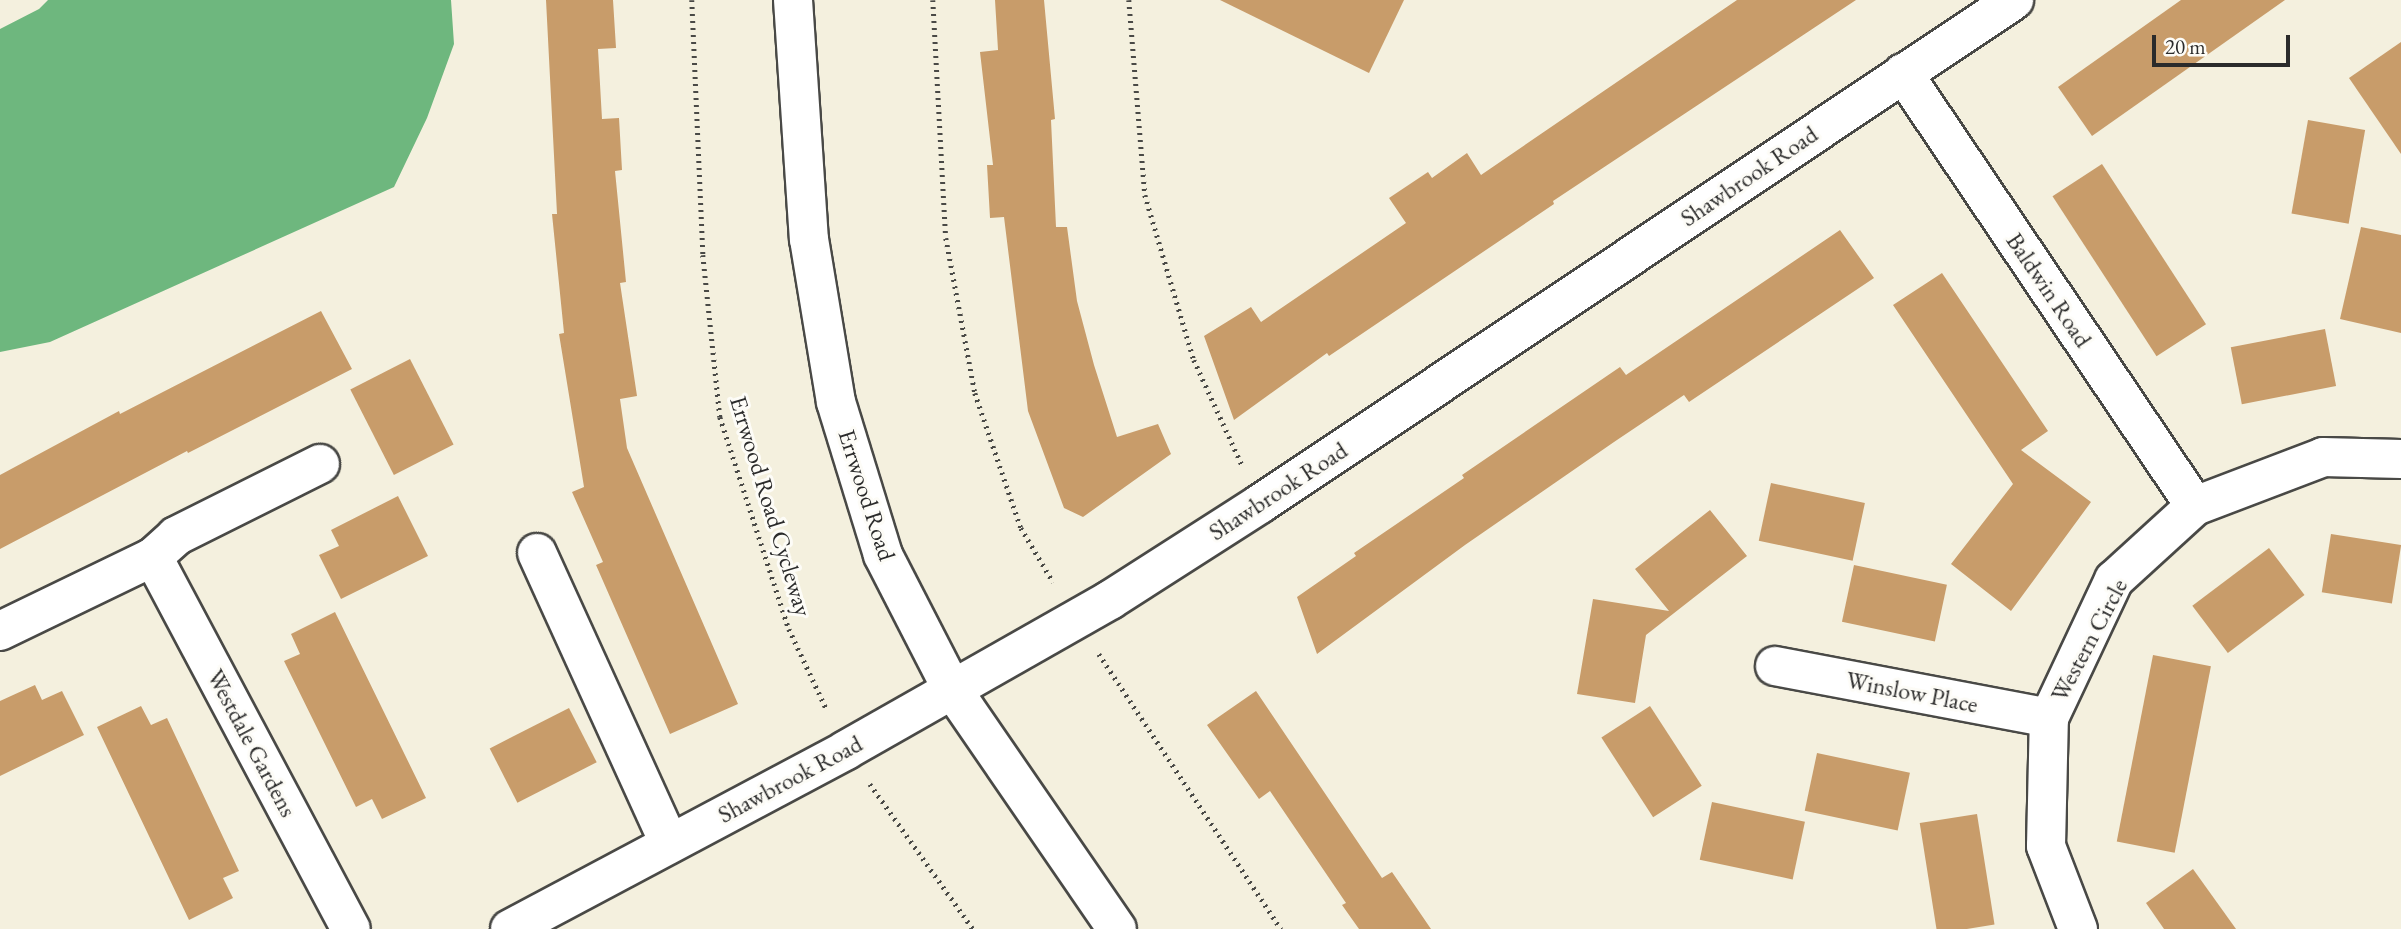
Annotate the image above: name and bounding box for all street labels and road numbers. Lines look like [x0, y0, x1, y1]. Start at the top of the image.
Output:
street label: Shawbrook Road [1675, 120, 1823, 232]
street label: Baldwin Road [2000, 227, 2098, 353]
street label: Errwood Road Cycleway [724, 392, 818, 620]
street label: Errwood Road [832, 426, 902, 564]
street label: Shawbrook Road [1203, 436, 1353, 546]
street label: Western Circle [2045, 574, 2133, 706]
street label: Westdale Gardens [201, 664, 303, 822]
street label: Winslow Place [1844, 665, 1980, 719]
street label: Shawbrook Road [713, 729, 867, 829]

